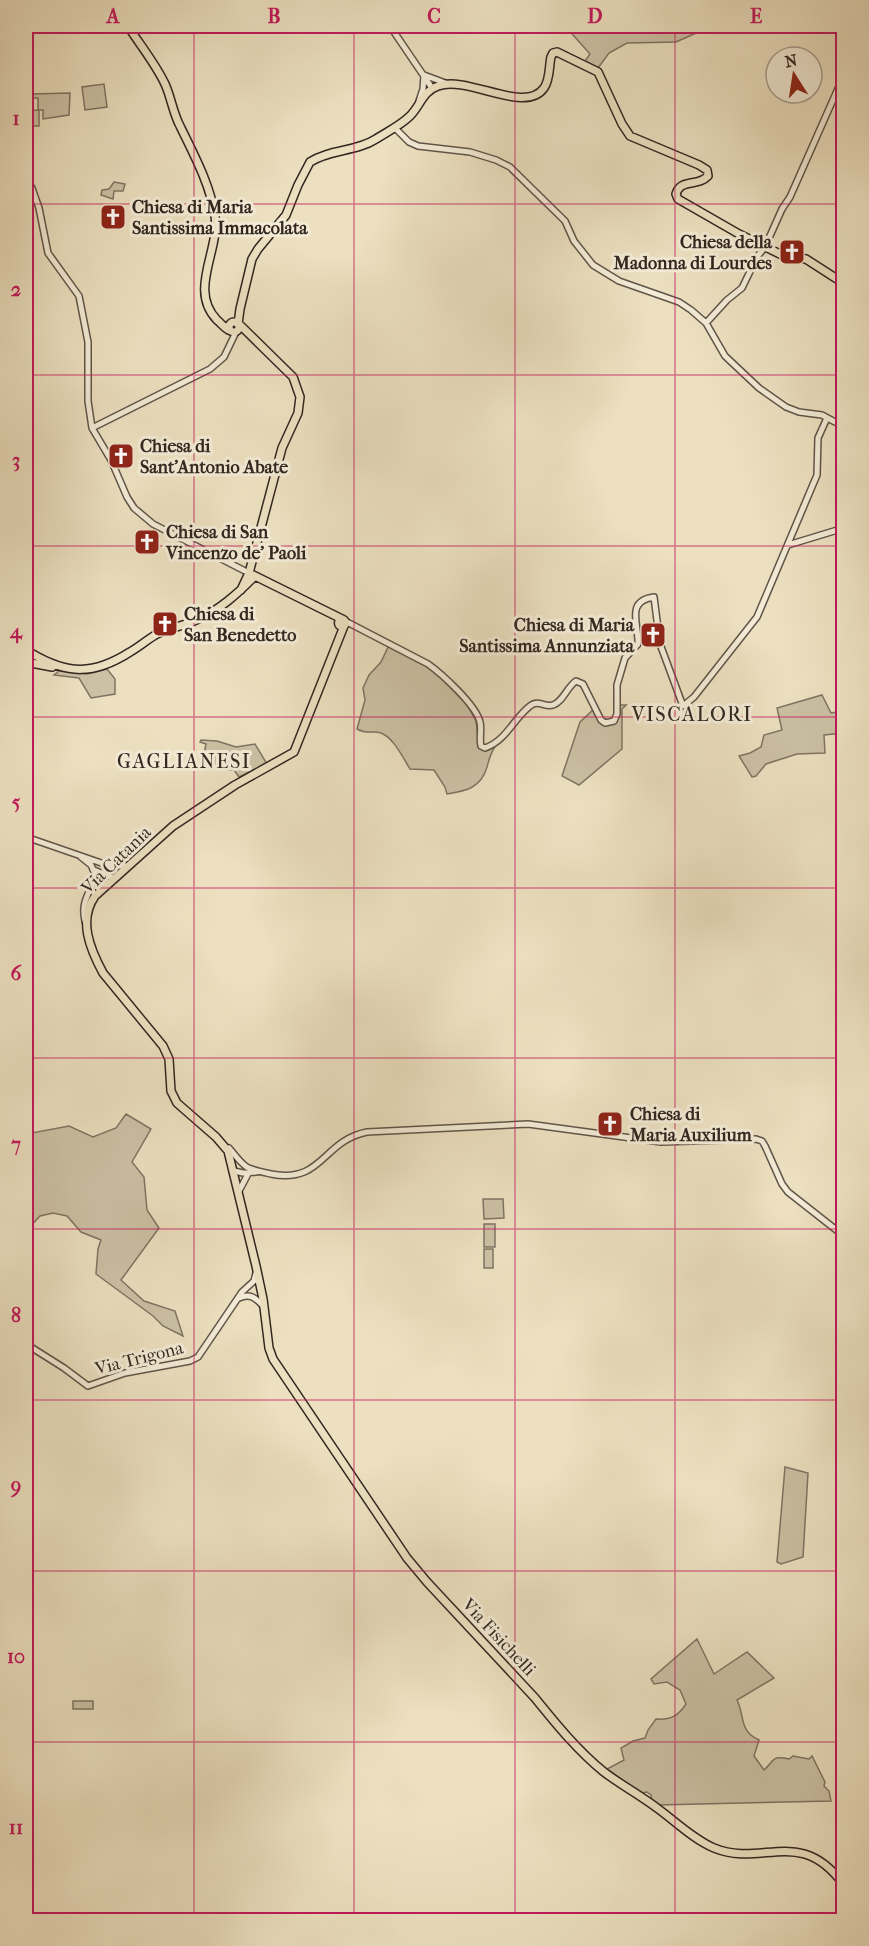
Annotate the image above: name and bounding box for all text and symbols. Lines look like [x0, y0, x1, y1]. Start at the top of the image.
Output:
text: A [105, 5, 121, 28]
text: B [267, 5, 281, 28]
text: C [427, 5, 441, 28]
text: D [587, 5, 603, 28]
text: E [750, 5, 762, 28]
north arrow [764, 45, 824, 105]
text: N [783, 50, 800, 71]
text: 1 [12, 107, 20, 130]
place label: Chiesa di Maria Santissima Immacolata [132, 197, 308, 239]
church icon: Chiesa di Maria Santissima Immacolata [98, 202, 128, 232]
place label: Chiesa della Madonna di Lourdes [612, 232, 773, 274]
church icon: Chiesa della Madonna di Lourdes [777, 237, 807, 267]
text: 2 [11, 278, 21, 301]
place label: Chiesa di Sant'Antonio Abate [140, 436, 288, 478]
church icon: Chiesa di Sant'Antonio Abate [106, 441, 136, 471]
text: 3 [12, 449, 20, 472]
place label: Chiesa di San Vincenzo de' Paoli [165, 522, 307, 564]
church icon: Chiesa di San Vincenzo de' Paoli [132, 527, 162, 557]
place label: Chiesa di San Benedetto [184, 604, 297, 646]
church icon: Chiesa di San Benedetto [150, 609, 180, 639]
place label: Chiesa di Maria Santissima Annunziata [459, 615, 635, 657]
text: 4 [9, 620, 23, 644]
church icon: Chiesa di Maria Santissima Annunziata [638, 620, 668, 650]
district label: VISCALORI [630, 703, 753, 726]
district label: GAGLIANESI [117, 750, 251, 773]
text: 5 [12, 791, 21, 814]
street label: Via Catania [77, 822, 156, 899]
text: 6 [11, 962, 23, 985]
place label: Chiesa di Maria Auxilium [629, 1104, 753, 1146]
church icon: Chiesa di Maria Auxilium [595, 1109, 625, 1139]
text: 7 [10, 1133, 21, 1156]
text: 8 [11, 1304, 21, 1327]
street label: Via Trigona [92, 1337, 186, 1380]
text: 9 [10, 1475, 21, 1498]
street label: Via Fisichelli [457, 1594, 540, 1681]
text: 10 [7, 1645, 25, 1668]
text: 11 [9, 1816, 23, 1839]

